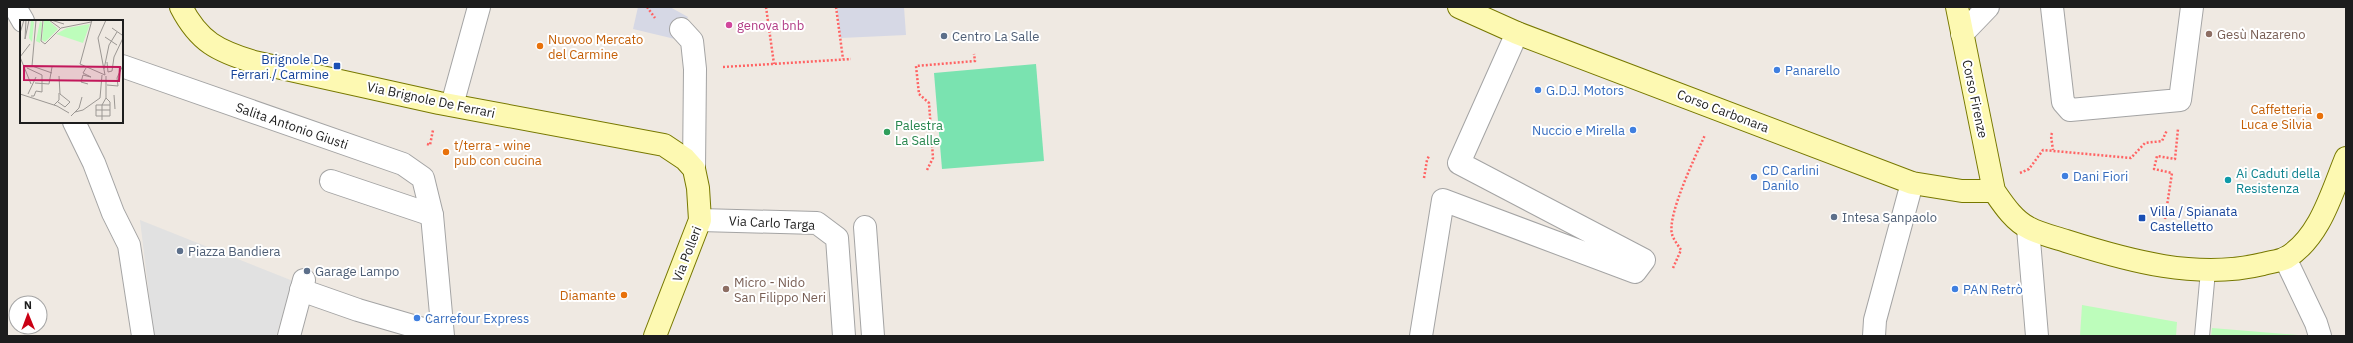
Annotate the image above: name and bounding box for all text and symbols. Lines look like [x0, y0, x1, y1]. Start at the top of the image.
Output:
place label: genova bnb [737, 17, 804, 34]
inset map [20, 20, 123, 123]
marker: genova bnb [724, 20, 734, 30]
place label: Gesù Nazareno [2217, 26, 2306, 43]
place label: Centro La Salle [952, 28, 1039, 45]
marker: Gesù Nazareno [2204, 29, 2214, 39]
place label: Nuovoo Mercato del Carmine [548, 31, 643, 63]
marker: Centro La Salle [939, 31, 949, 41]
marker: Nuovoo Mercato del Carmine [535, 41, 545, 51]
place label: Brignole De Ferrari / Carmine [230, 51, 329, 83]
street label: Corso Firenze [1958, 58, 1992, 140]
marker: Brignole De Ferrari / Carmine [332, 61, 342, 71]
place label: Panarello [1785, 62, 1840, 79]
marker: Panarello [1772, 65, 1782, 75]
street label: Via Brignole De Ferrari [365, 78, 497, 122]
place label: G.D.J. Motors [1546, 82, 1624, 99]
marker: G.D.J. Motors [1533, 85, 1543, 95]
street label: Corso Carbonara [1674, 86, 1772, 136]
street label: Salita Antonio Giusti [233, 99, 351, 153]
place label: Caffetteria Luca e Silvia [2241, 101, 2312, 133]
marker: Caffetteria Luca e Silvia [2315, 111, 2325, 121]
place label: Palestra La Salle [895, 117, 943, 149]
place label: Nuccio e Mirella [1532, 122, 1625, 139]
marker: Nuccio e Mirella [1628, 125, 1638, 135]
marker: Palestra La Salle [882, 127, 892, 137]
place label: t/terra - wine pub con cucina [454, 137, 542, 169]
marker: t/terra - wine pub con cucina [441, 147, 451, 157]
place label: CD Carlini Danilo [1762, 162, 1819, 194]
place label: Ai Caduti della Resistenza [2236, 165, 2320, 197]
place label: Dani Fiori [2073, 168, 2128, 185]
marker: Dani Fiori [2060, 171, 2070, 181]
marker: CD Carlini Danilo [1749, 172, 1759, 182]
marker: Ai Caduti della Resistenza [2223, 175, 2233, 185]
place label: Villa / Spianata Castelletto [2150, 203, 2237, 235]
place label: Intesa Sanpaolo [1842, 209, 1937, 226]
street label: Via Carlo Targa [728, 212, 816, 234]
marker: Intesa Sanpaolo [1829, 212, 1839, 222]
marker: Villa / Spianata Castelletto [2137, 213, 2147, 223]
street label: Via Polleri [669, 224, 705, 284]
place label: Piazza Bandiera [188, 243, 281, 260]
marker: Piazza Bandiera [175, 246, 185, 256]
place label: Garage Lampo [315, 263, 399, 280]
marker: Garage Lampo [302, 266, 312, 276]
place label: Micro - Nido San Filippo Neri [734, 274, 826, 306]
place label: PAN Retrò [1963, 281, 2023, 298]
marker: Micro - Nido San Filippo Neri [721, 284, 731, 294]
marker: PAN Retrò [1950, 284, 1960, 294]
place label: Diamante [560, 287, 616, 304]
marker: Diamante [619, 290, 629, 300]
north arrow [8, 295, 48, 335]
text: N [24, 298, 32, 312]
place label: Carrefour Express [425, 310, 529, 327]
marker: Carrefour Express [412, 313, 422, 323]

